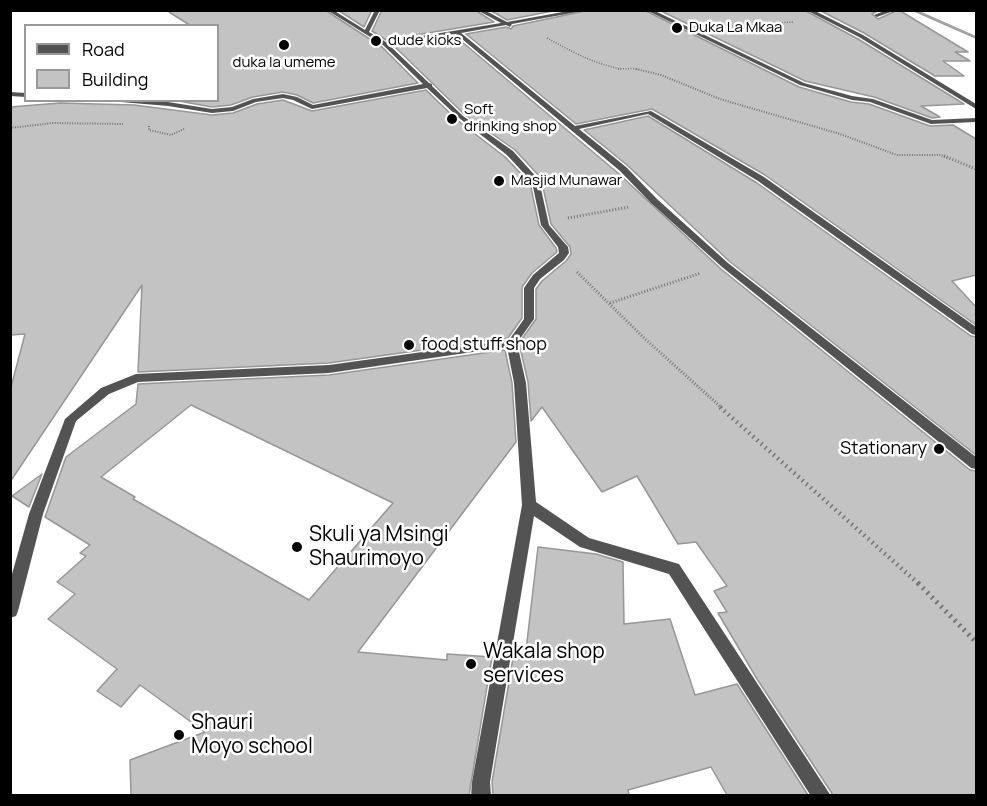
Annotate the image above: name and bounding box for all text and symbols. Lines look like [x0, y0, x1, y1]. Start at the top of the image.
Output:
place label: Duka La Mkaa [689, 19, 782, 37]
marker: Duka La Mkaa [670, 21, 684, 35]
legend [24, 24, 219, 102]
place label: dude kioks [388, 32, 461, 50]
marker: dude kioks [369, 34, 383, 48]
text: Road [82, 37, 125, 61]
marker: duka la umeme [277, 38, 291, 52]
place label: duka la umeme [233, 54, 335, 72]
text: Building [82, 67, 148, 91]
place label: Soft drinking shop [464, 101, 557, 136]
marker: Soft drinking shop [445, 112, 459, 126]
place label: Masjid Munawar [511, 172, 622, 190]
marker: Masjid Munawar [492, 174, 506, 188]
place label: food stuff shop [421, 334, 547, 356]
marker: food stuff shop [402, 338, 416, 352]
place label: Stationary [840, 438, 927, 460]
marker: Stationary [932, 442, 946, 456]
place label: Skuli ya Msingi Shaurimoyo [309, 522, 449, 572]
marker: Skuli ya Msingi Shaurimoyo [290, 540, 304, 554]
place label: Wakala shop services [483, 639, 605, 689]
marker: Wakala shop services [464, 657, 478, 671]
place label: Shauri Moyo school [191, 710, 313, 760]
marker: Shauri Moyo school [172, 728, 186, 742]

